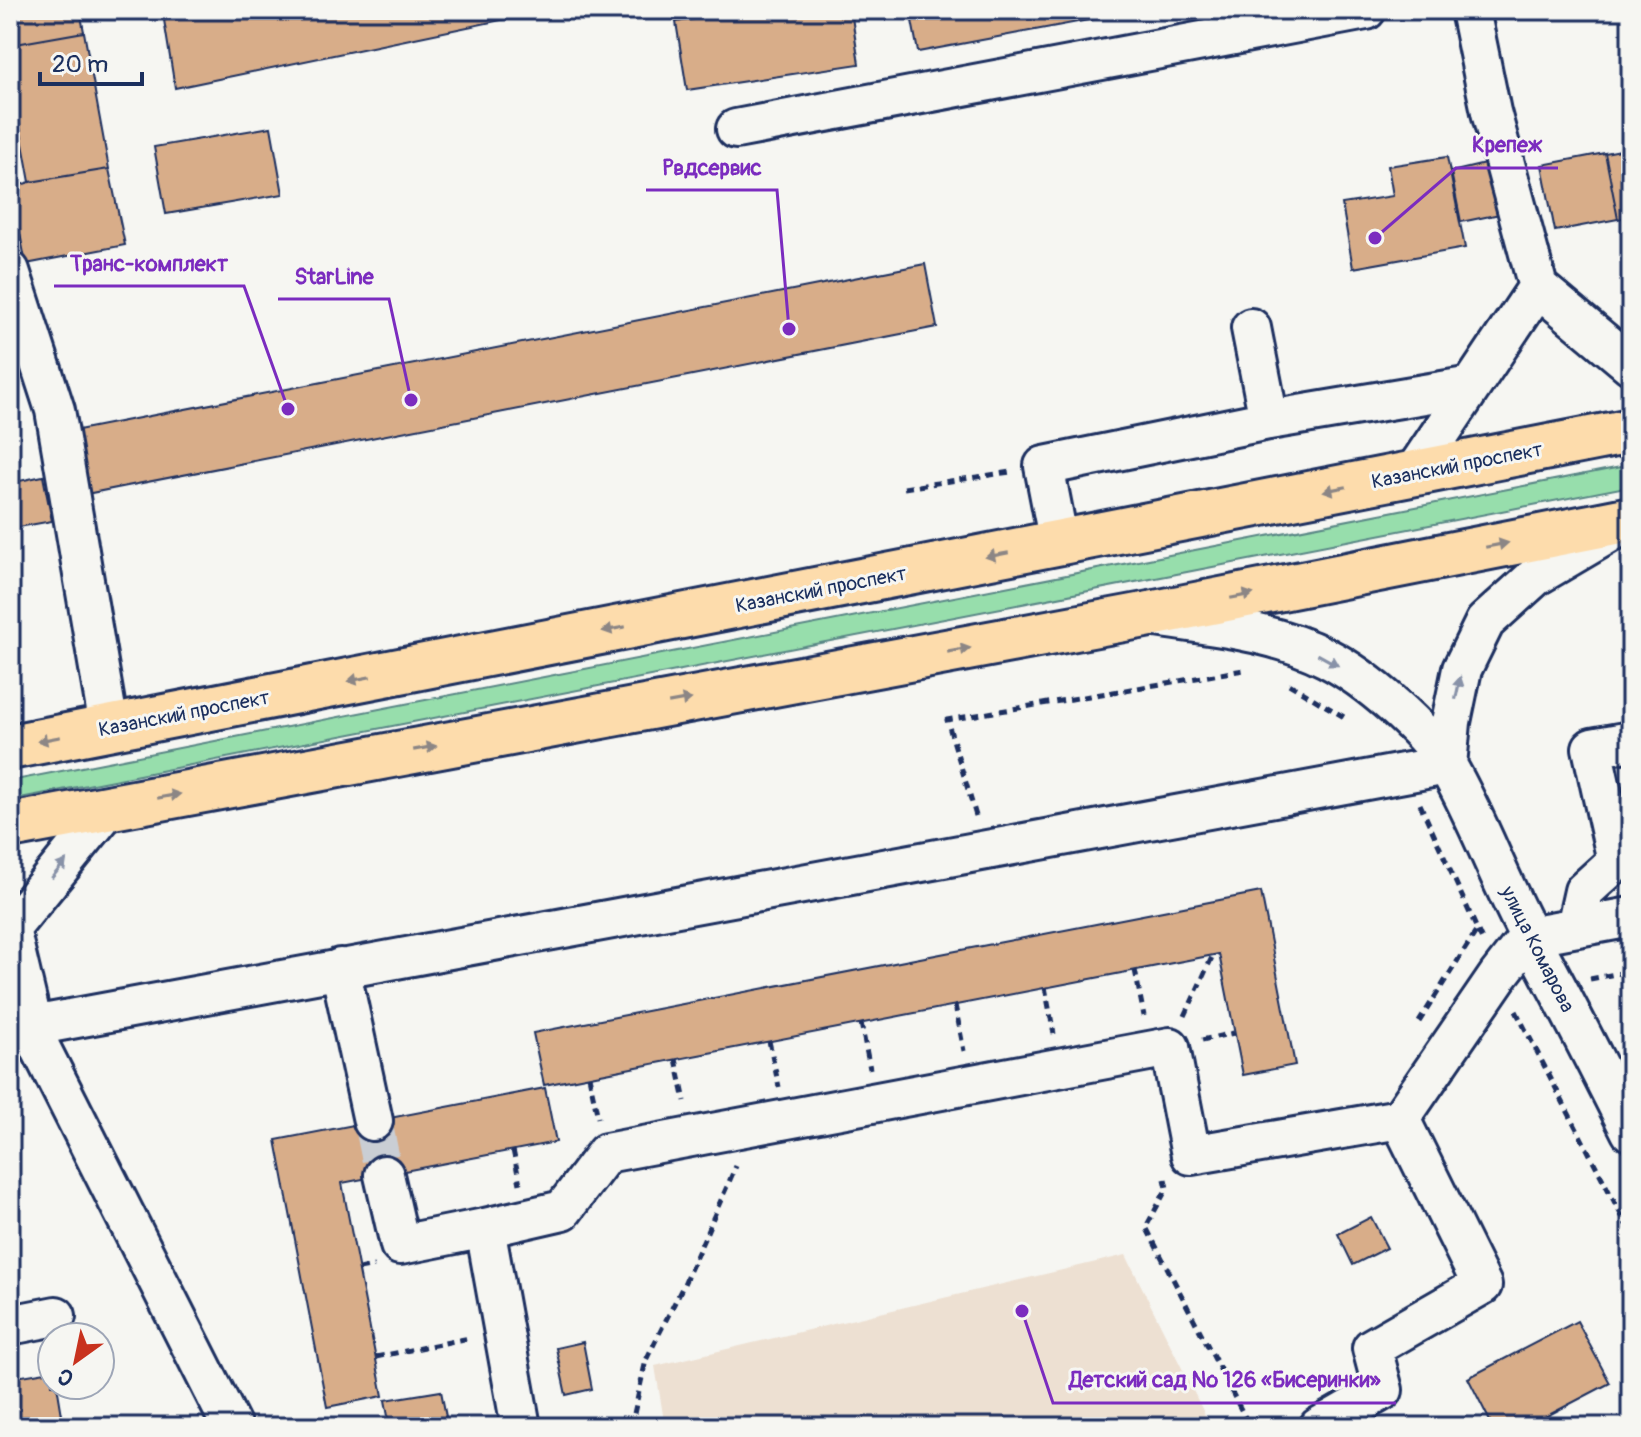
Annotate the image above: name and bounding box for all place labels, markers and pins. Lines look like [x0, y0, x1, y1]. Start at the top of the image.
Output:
callout: Крепеж [1456, 122, 1558, 168]
callout: Рвдсервис [646, 144, 777, 190]
callout: Транс-комплект [54, 240, 244, 286]
callout: StarLine [278, 253, 389, 299]
callout: Детский сад № 126 «Бисеринки» [1053, 1357, 1396, 1403]

